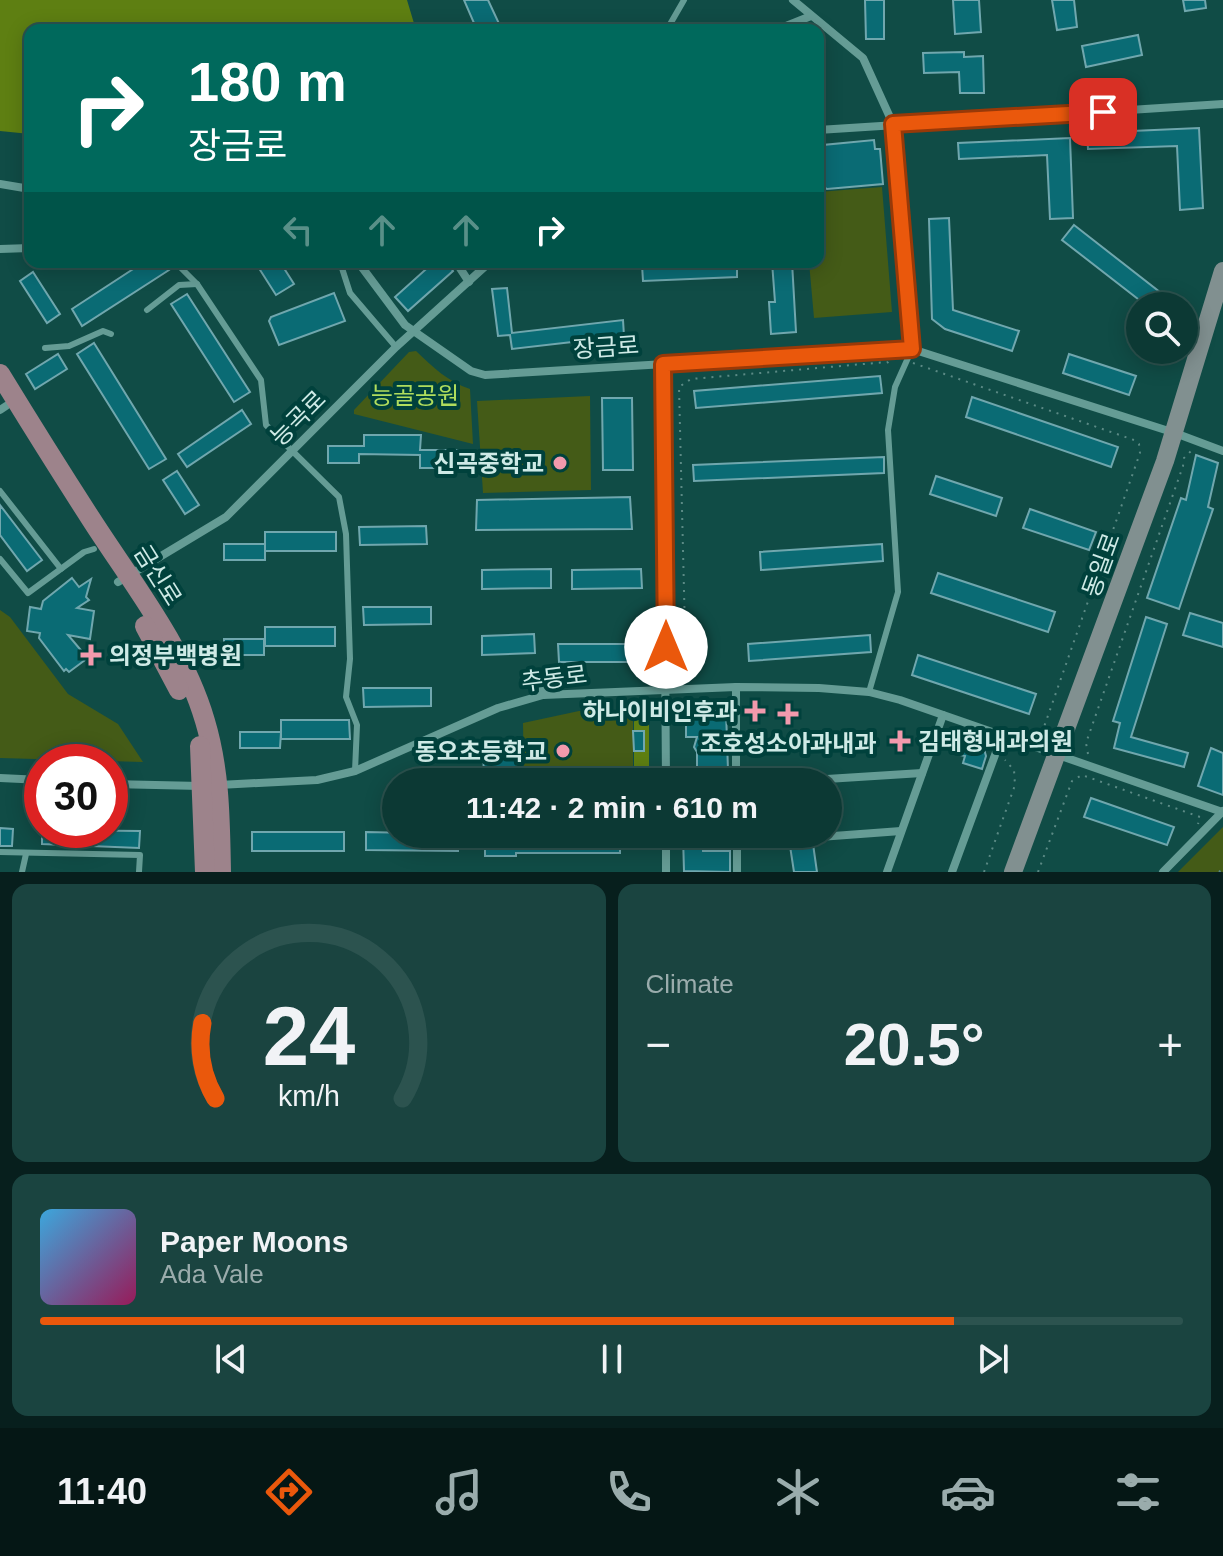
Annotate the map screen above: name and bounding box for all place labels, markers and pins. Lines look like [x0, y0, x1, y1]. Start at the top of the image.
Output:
pin [1069, 78, 1137, 146]
place label: 신곡중학교 [434, 450, 544, 477]
marker: 신곡중학교 [551, 454, 569, 472]
place label: 의정부백병원 [109, 642, 241, 669]
marker: 의정부백병원 [80, 644, 102, 666]
place label: 하나이비인후과 [582, 698, 737, 725]
marker: 하나이비인후과 [744, 700, 766, 722]
marker: 조호성소아과내과 [777, 703, 799, 725]
place label: 김태형내과의원 [918, 728, 1073, 755]
place label: 조호성소아과내과 [700, 730, 876, 757]
marker: 김태형내과의원 [889, 730, 911, 752]
place label: 동오초등학교 [415, 738, 547, 765]
marker: 동오초등학교 [554, 742, 572, 760]

